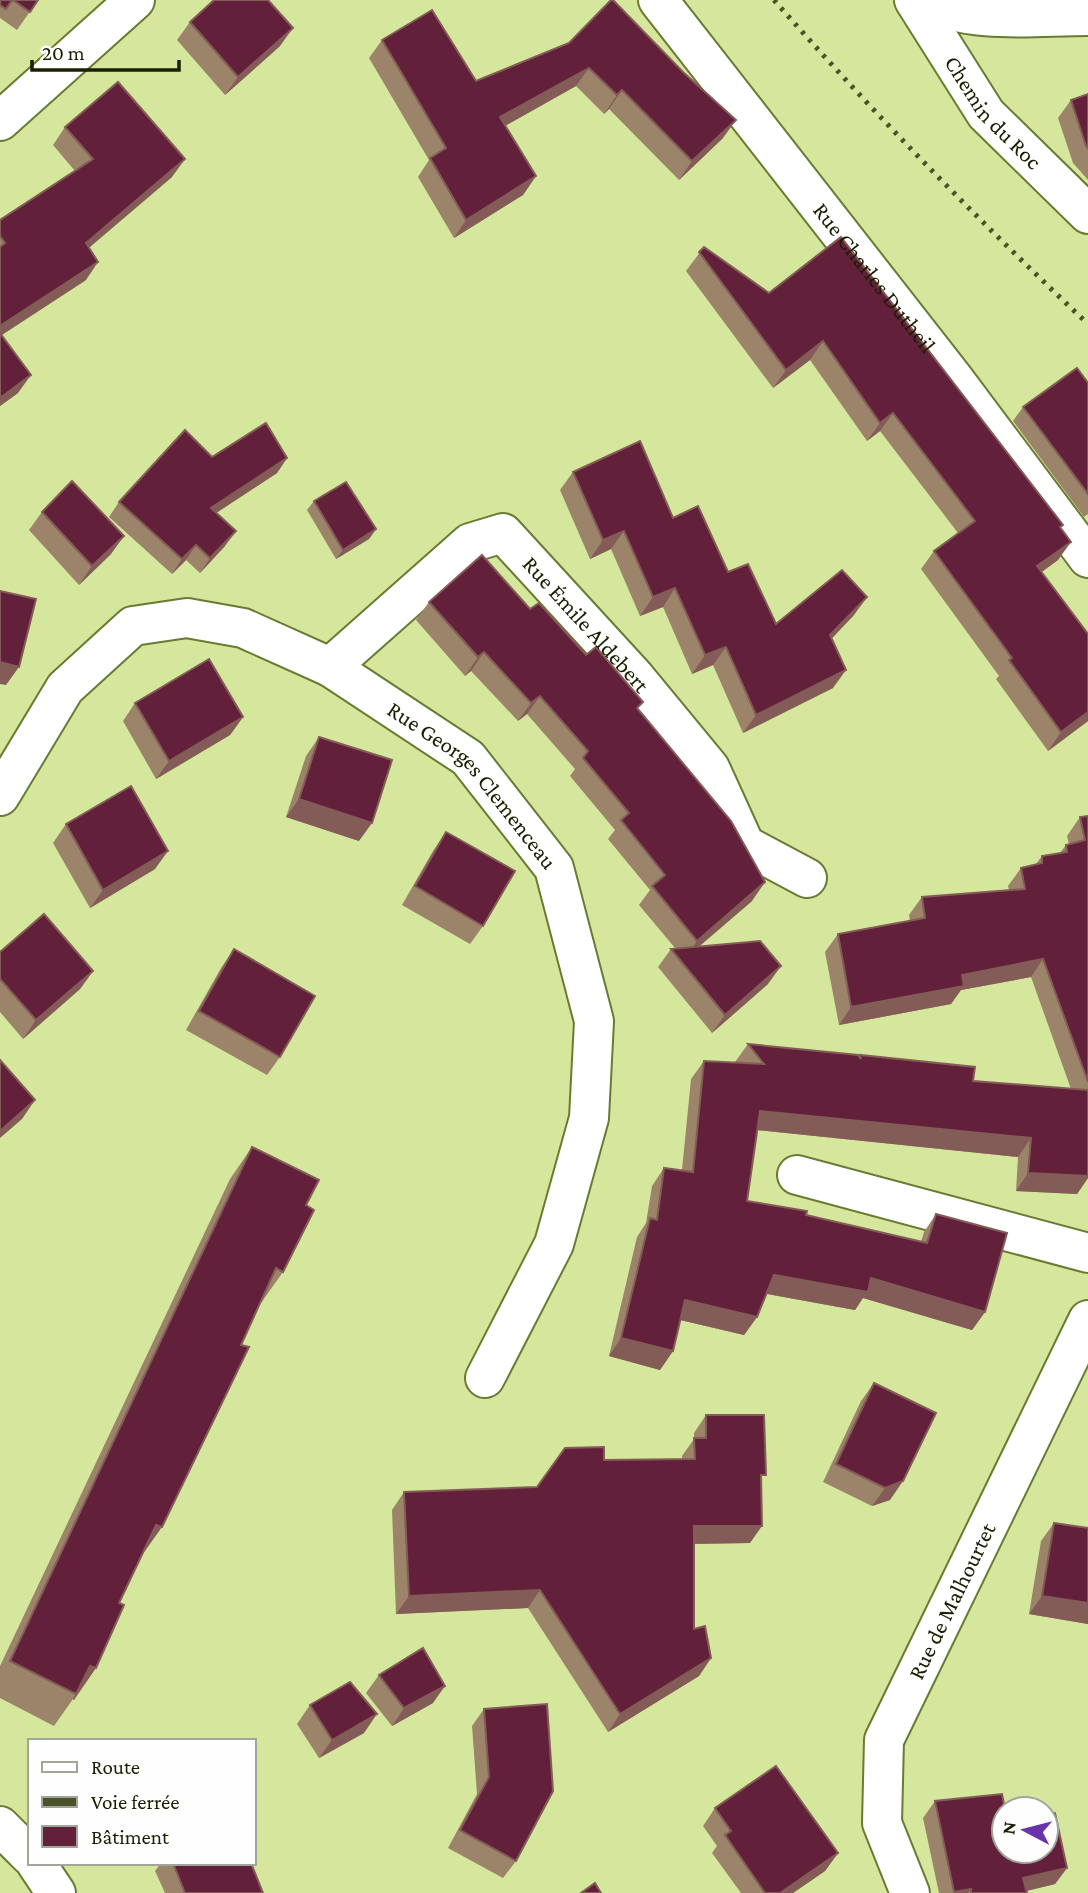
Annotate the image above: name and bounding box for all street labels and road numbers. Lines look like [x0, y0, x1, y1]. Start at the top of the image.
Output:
street label: Chemin du Roc [940, 51, 1047, 175]
street label: Rue Charles Dutheil [808, 197, 941, 358]
street label: Rue Émile Aldebert [518, 551, 655, 698]
street label: Rue Georges Clemenceau [383, 696, 563, 874]
street label: Rue de Malhourtet [903, 1518, 1001, 1683]

